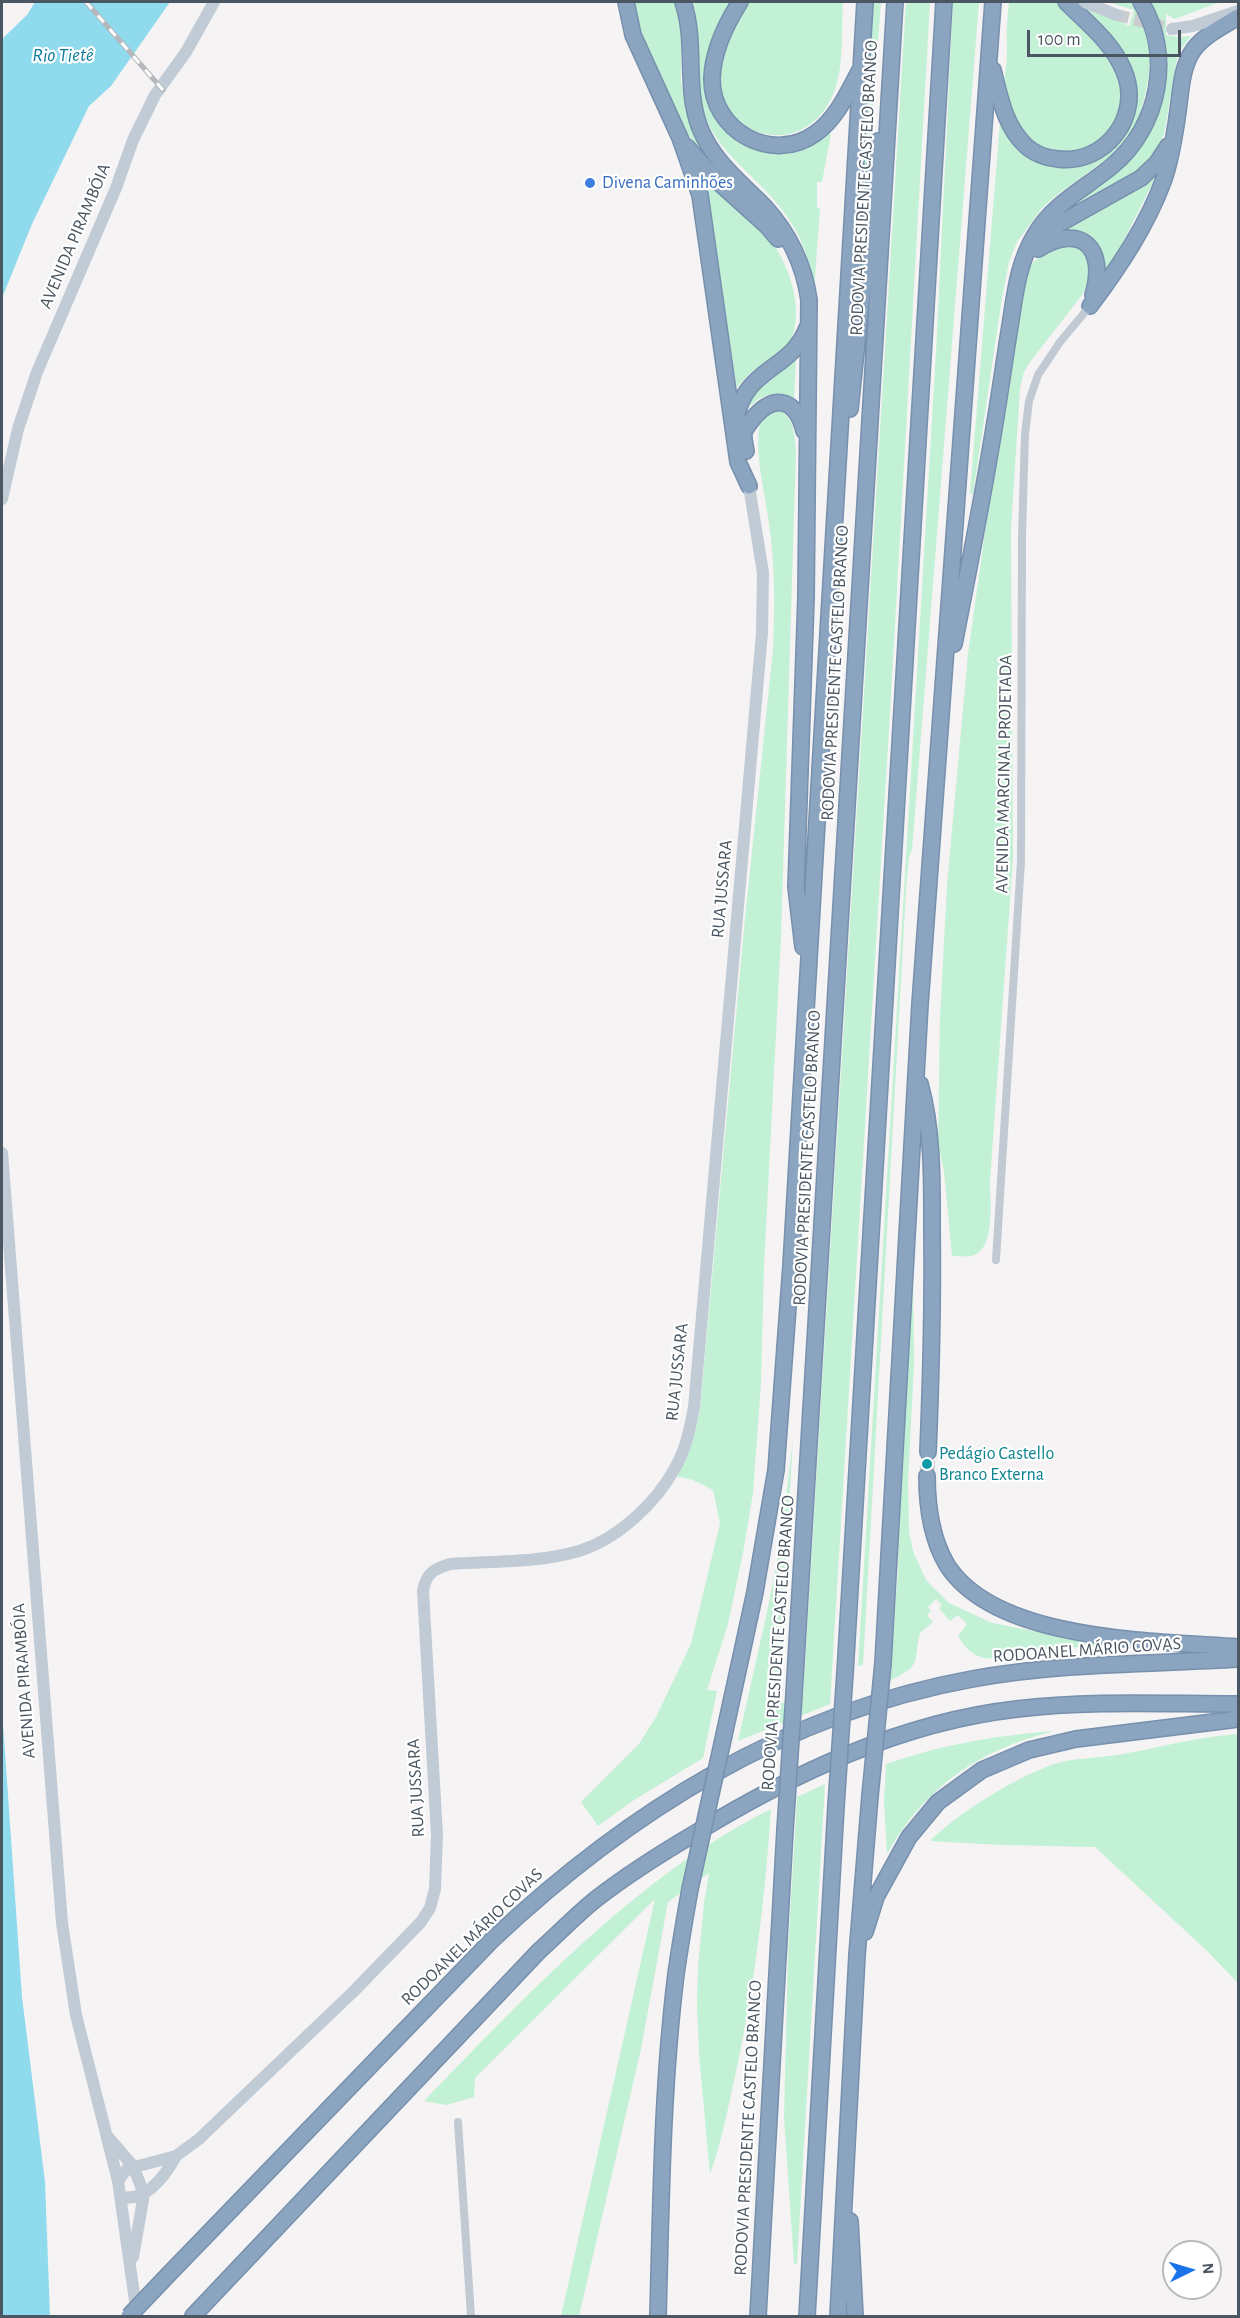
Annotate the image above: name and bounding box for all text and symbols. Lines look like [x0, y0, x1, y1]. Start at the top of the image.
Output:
scale bar [1030, 18, 1184, 56]
text: 100 m [1038, 31, 1081, 49]
street label: RODOVIA PRESIDENTE CASTELO BRANCO [845, 40, 883, 336]
water label: Rio Tietê [32, 43, 94, 67]
street label: AVENIDA PIRAMBÓIA [35, 160, 115, 312]
place label: Divena Caminhões [602, 172, 733, 194]
marker: Divena Caminhões [583, 176, 597, 190]
street label: RODOVIA PRESIDENTE CASTELO BRANCO [816, 525, 854, 821]
street label: AVENIDA MARGINAL PROJETADA [991, 654, 1017, 894]
street label: RUA JUSSARA [707, 839, 737, 939]
street label: RODOVIA PRESIDENTE CASTELO BRANCO [788, 1010, 826, 1306]
street label: RUA JUSSARA [661, 1322, 693, 1422]
place label: Pedágio Castello Branco Externa [939, 1443, 1054, 1486]
marker: Pedágio Castello Branco Externa [920, 1457, 934, 1471]
street label: RODOVIA PRESIDENTE CASTELO BRANCO [757, 1495, 799, 1791]
street label: AVENIDA PIRAMBÓIA [8, 1603, 40, 1759]
street label: RODOANEL MÁRIO COVAS [992, 1633, 1182, 1667]
street label: RUA JUSSARA [403, 1738, 429, 1838]
street label: RODOANEL MÁRIO COVAS [397, 1864, 547, 2010]
street label: RODOVIA PRESIDENTE CASTELO BRANCO [729, 1980, 767, 2276]
north arrow [1162, 2240, 1222, 2300]
text: N [1199, 2262, 1216, 2275]

